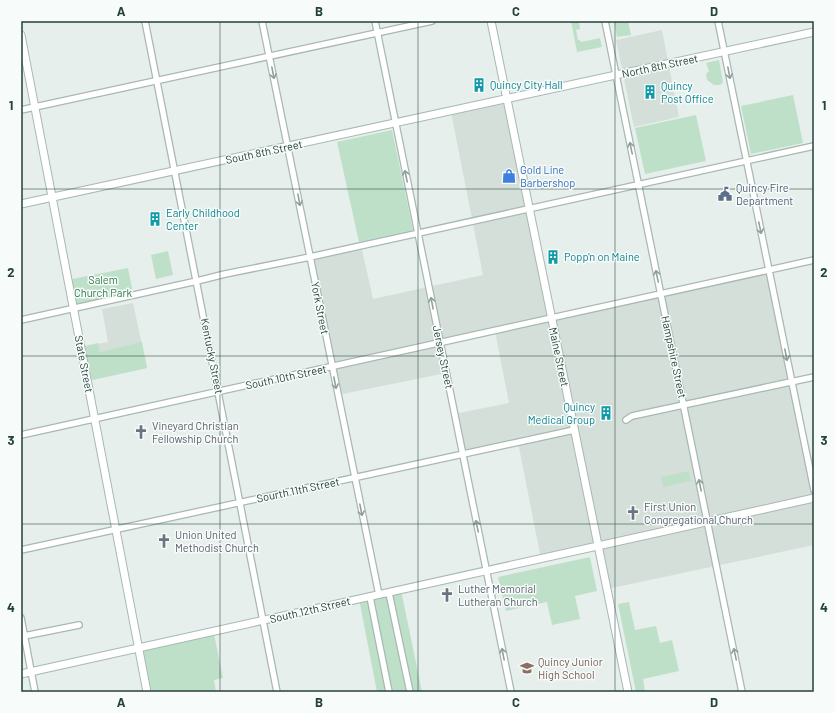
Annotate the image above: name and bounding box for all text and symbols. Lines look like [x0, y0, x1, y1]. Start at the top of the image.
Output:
text: A [117, 3, 126, 19]
text: B [315, 3, 323, 19]
text: C [512, 3, 520, 19]
text: D [710, 3, 718, 19]
street label: North 8th Street [621, 51, 699, 80]
one-way arrow [269, 66, 277, 79]
one-way arrow [725, 66, 733, 79]
building icon: Quincy City Hall [471, 77, 487, 93]
place label: Quincy City Hall [490, 78, 562, 91]
place label: Quincy Post Office [661, 79, 714, 105]
building icon: Quincy Post Office [642, 84, 658, 100]
text: 1 [9, 97, 13, 113]
text: 1 [822, 97, 826, 113]
street label: South 8th Street [224, 137, 304, 166]
one-way arrow [627, 142, 635, 155]
place label: Gold Line Barbershop [520, 163, 575, 189]
shop icon: Gold Line Barbershop [501, 168, 517, 184]
one-way arrow [401, 169, 409, 182]
place label: Quincy Fire Department [736, 181, 793, 207]
public building icon: Quincy Fire Department [717, 186, 733, 202]
one-way arrow [295, 193, 303, 206]
place label: Early Childhood Center [166, 206, 240, 232]
building icon: Early Childhood Center [147, 211, 163, 227]
one-way arrow [756, 221, 764, 234]
building icon: Popp'n on Maine [545, 249, 561, 265]
place label: Popp'n on Maine [564, 250, 640, 263]
text: 2 [7, 264, 15, 280]
text: 2 [820, 264, 828, 280]
one-way arrow [653, 269, 661, 282]
park label: Salem Church Park [74, 273, 132, 299]
street label: York Street [309, 281, 332, 335]
one-way arrow [427, 297, 435, 310]
street label: Hampshire Street [659, 314, 690, 399]
street label: Kentucky Street [199, 317, 226, 395]
street label: Jersey Street [430, 324, 457, 390]
street label: Maine Street [547, 326, 572, 388]
street label: State Street [73, 334, 96, 394]
one-way arrow [782, 348, 790, 361]
street label: South 10th Street [244, 362, 328, 391]
one-way arrow [332, 376, 340, 389]
place label: Quincy Medical Group [528, 400, 595, 426]
building icon: Quincy Medical Group [598, 405, 614, 421]
place label: Vineyard Christian Fellowship Church [152, 419, 239, 445]
church icon: Vineyard Christian Fellowship Church [133, 424, 149, 440]
text: 3 [7, 432, 15, 448]
text: 3 [820, 432, 828, 448]
street label: Sourth 11th Street [255, 474, 341, 505]
one-way arrow [696, 479, 704, 492]
place label: First Union Congregational Church [644, 500, 753, 526]
one-way arrow [358, 503, 366, 516]
church icon: First Union Congregational Church [625, 505, 641, 521]
one-way arrow [473, 520, 481, 533]
place label: Union United Methodist Church [175, 528, 259, 554]
church icon: Union United Methodist Church [156, 533, 172, 549]
place label: Luther Memorial Lutheran Church [458, 582, 538, 608]
church icon: Luther Memorial Lutheran Church [439, 587, 455, 603]
street label: South 12th Street [268, 594, 351, 625]
text: 4 [7, 599, 15, 615]
text: 4 [820, 599, 828, 615]
one-way arrow [499, 648, 507, 661]
one-way arrow [730, 648, 738, 661]
place label: Quincy Junior High School [538, 655, 603, 681]
school or university icon: Quincy Junior High School [519, 660, 535, 676]
text: A [117, 694, 126, 710]
text: B [315, 694, 323, 710]
text: C [512, 694, 520, 710]
text: D [710, 694, 718, 710]

